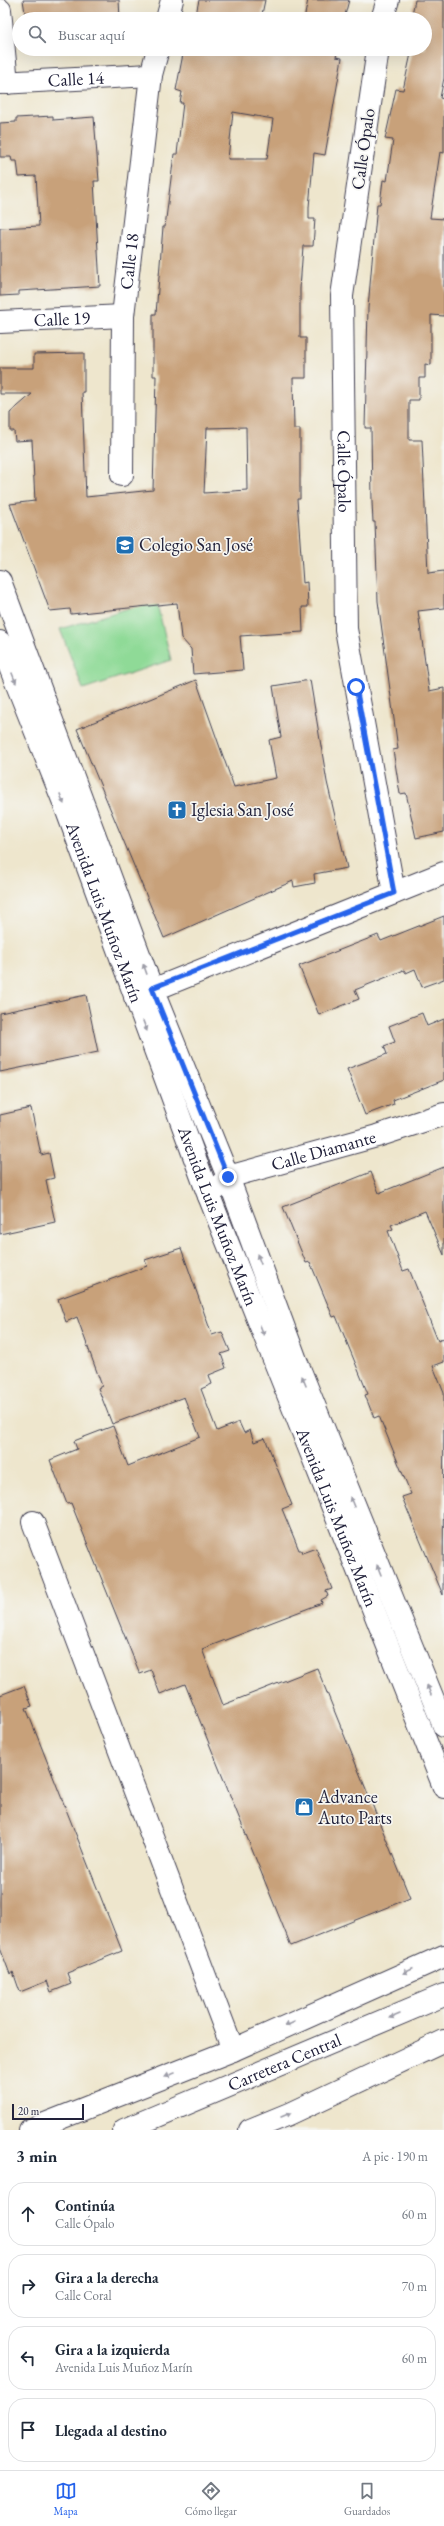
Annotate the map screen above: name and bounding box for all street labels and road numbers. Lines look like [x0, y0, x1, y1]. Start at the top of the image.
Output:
street label: Calle 14 [47, 65, 105, 91]
street label: Calle Ópalo [345, 106, 380, 191]
street label: Calle 18 [114, 232, 144, 291]
street label: Calle 19 [33, 306, 91, 331]
street label: Calle Ópalo [333, 430, 357, 513]
street label: Avenida Luis Muñoz Marín [61, 818, 149, 1006]
street label: Avenida Luis Muñoz Marín [173, 1122, 264, 1309]
street label: Calle Diamante [268, 1125, 378, 1176]
street label: Avenida Luis Muñoz Marín [291, 1423, 383, 1610]
street label: Carretera Central [224, 2028, 344, 2096]

